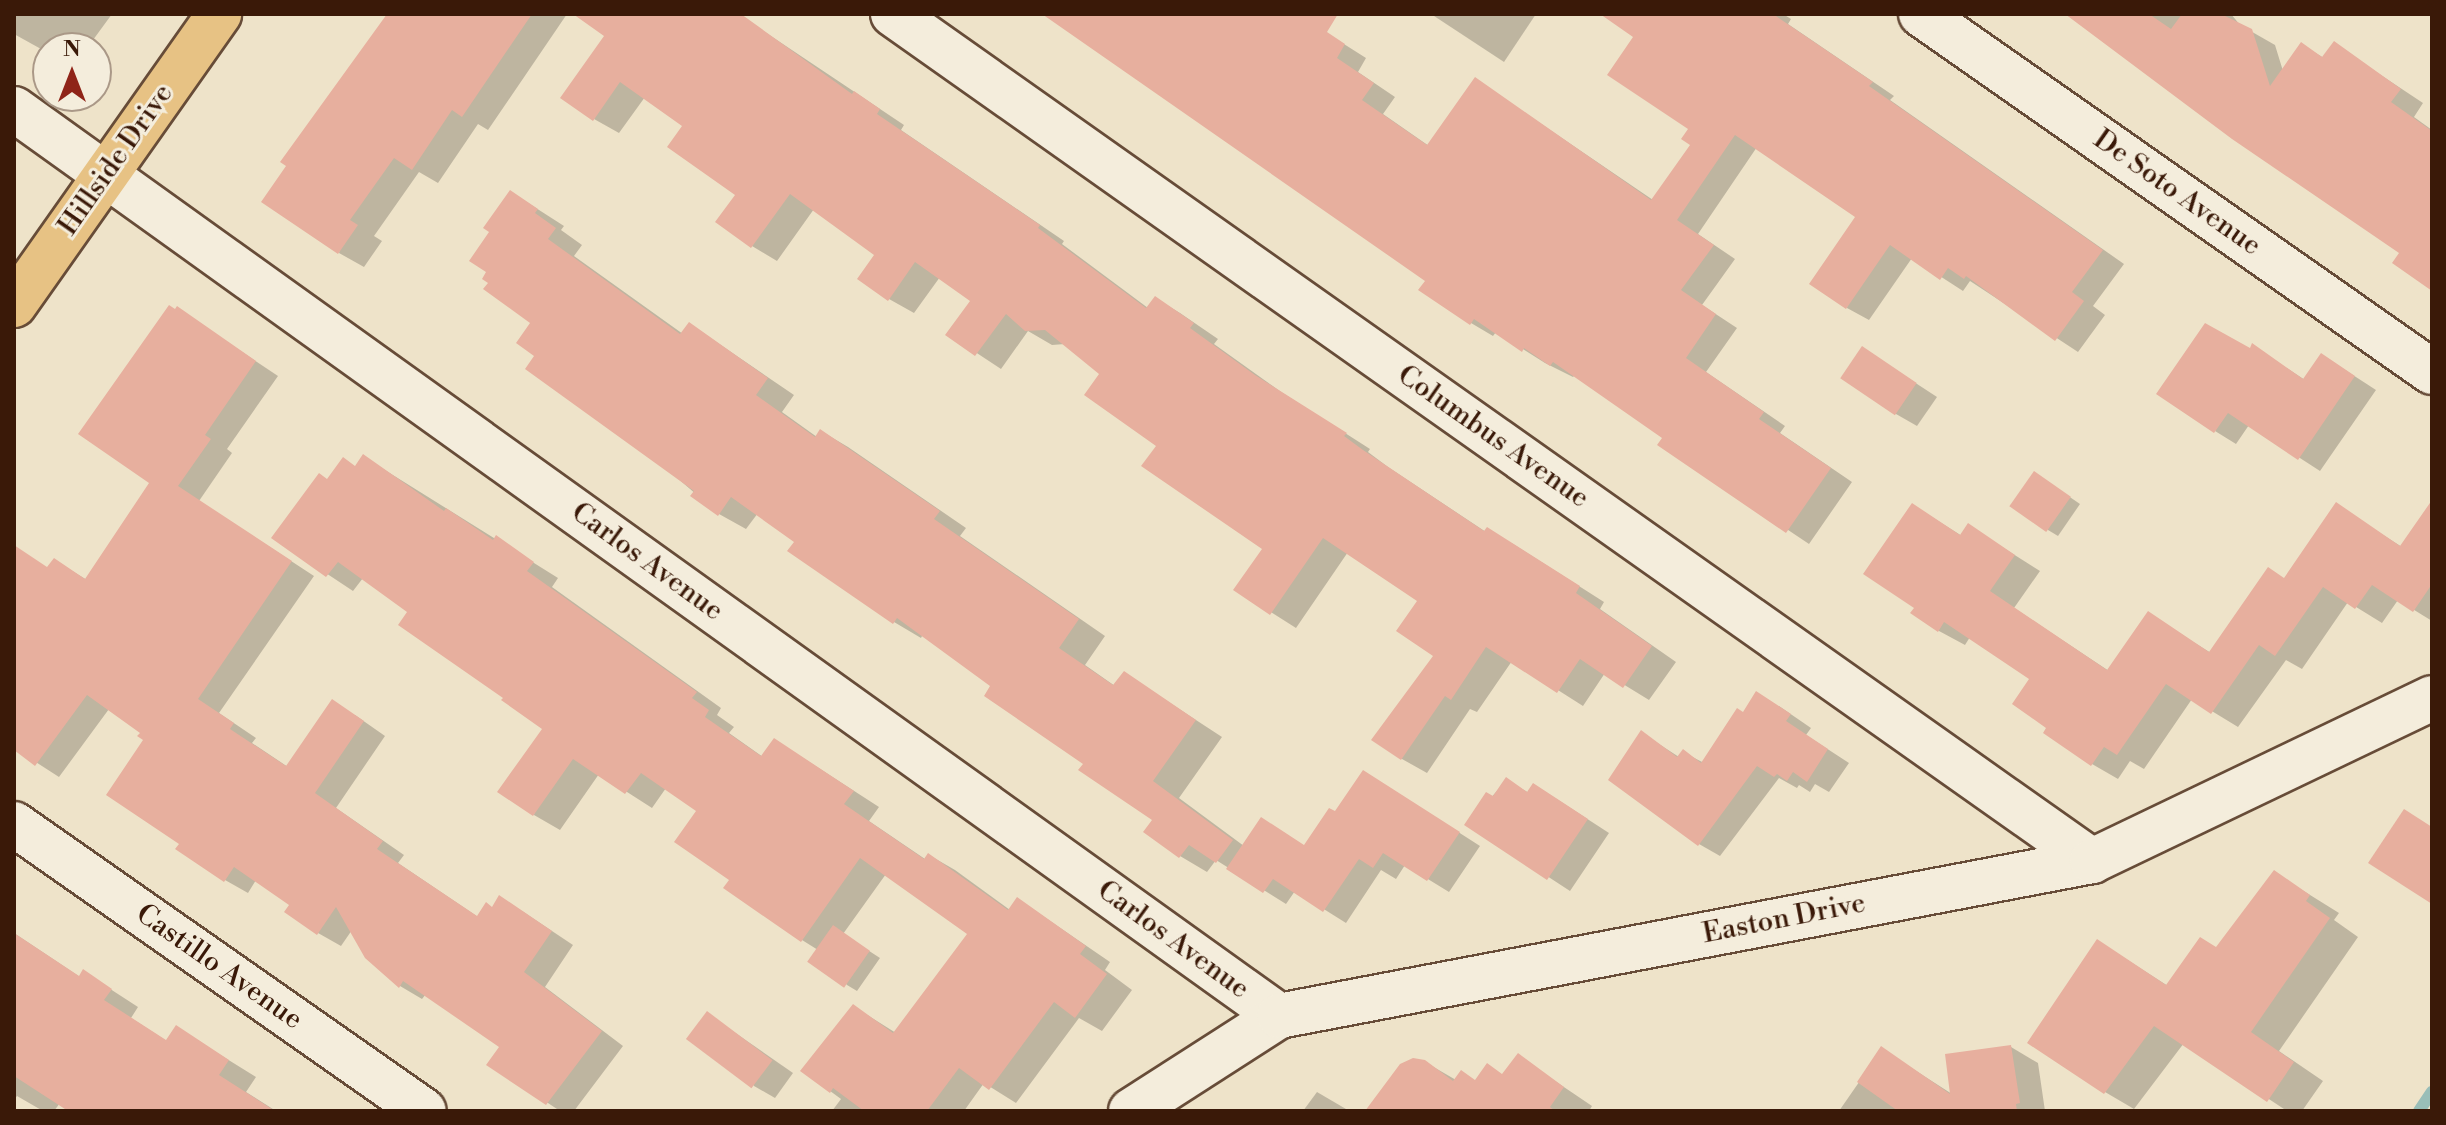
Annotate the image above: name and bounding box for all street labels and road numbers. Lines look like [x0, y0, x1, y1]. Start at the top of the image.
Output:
street label: Hillside Drive [52, 78, 180, 242]
street label: De Soto Avenue [2087, 123, 2267, 263]
street label: Columbus Avenue [1391, 358, 1595, 516]
street label: Carlos Avenue [565, 496, 729, 628]
street label: Carlos Avenue [1091, 874, 1255, 1006]
street label: Easton Drive [1700, 887, 1868, 951]
street label: Castillo Avenue [129, 897, 309, 1037]

